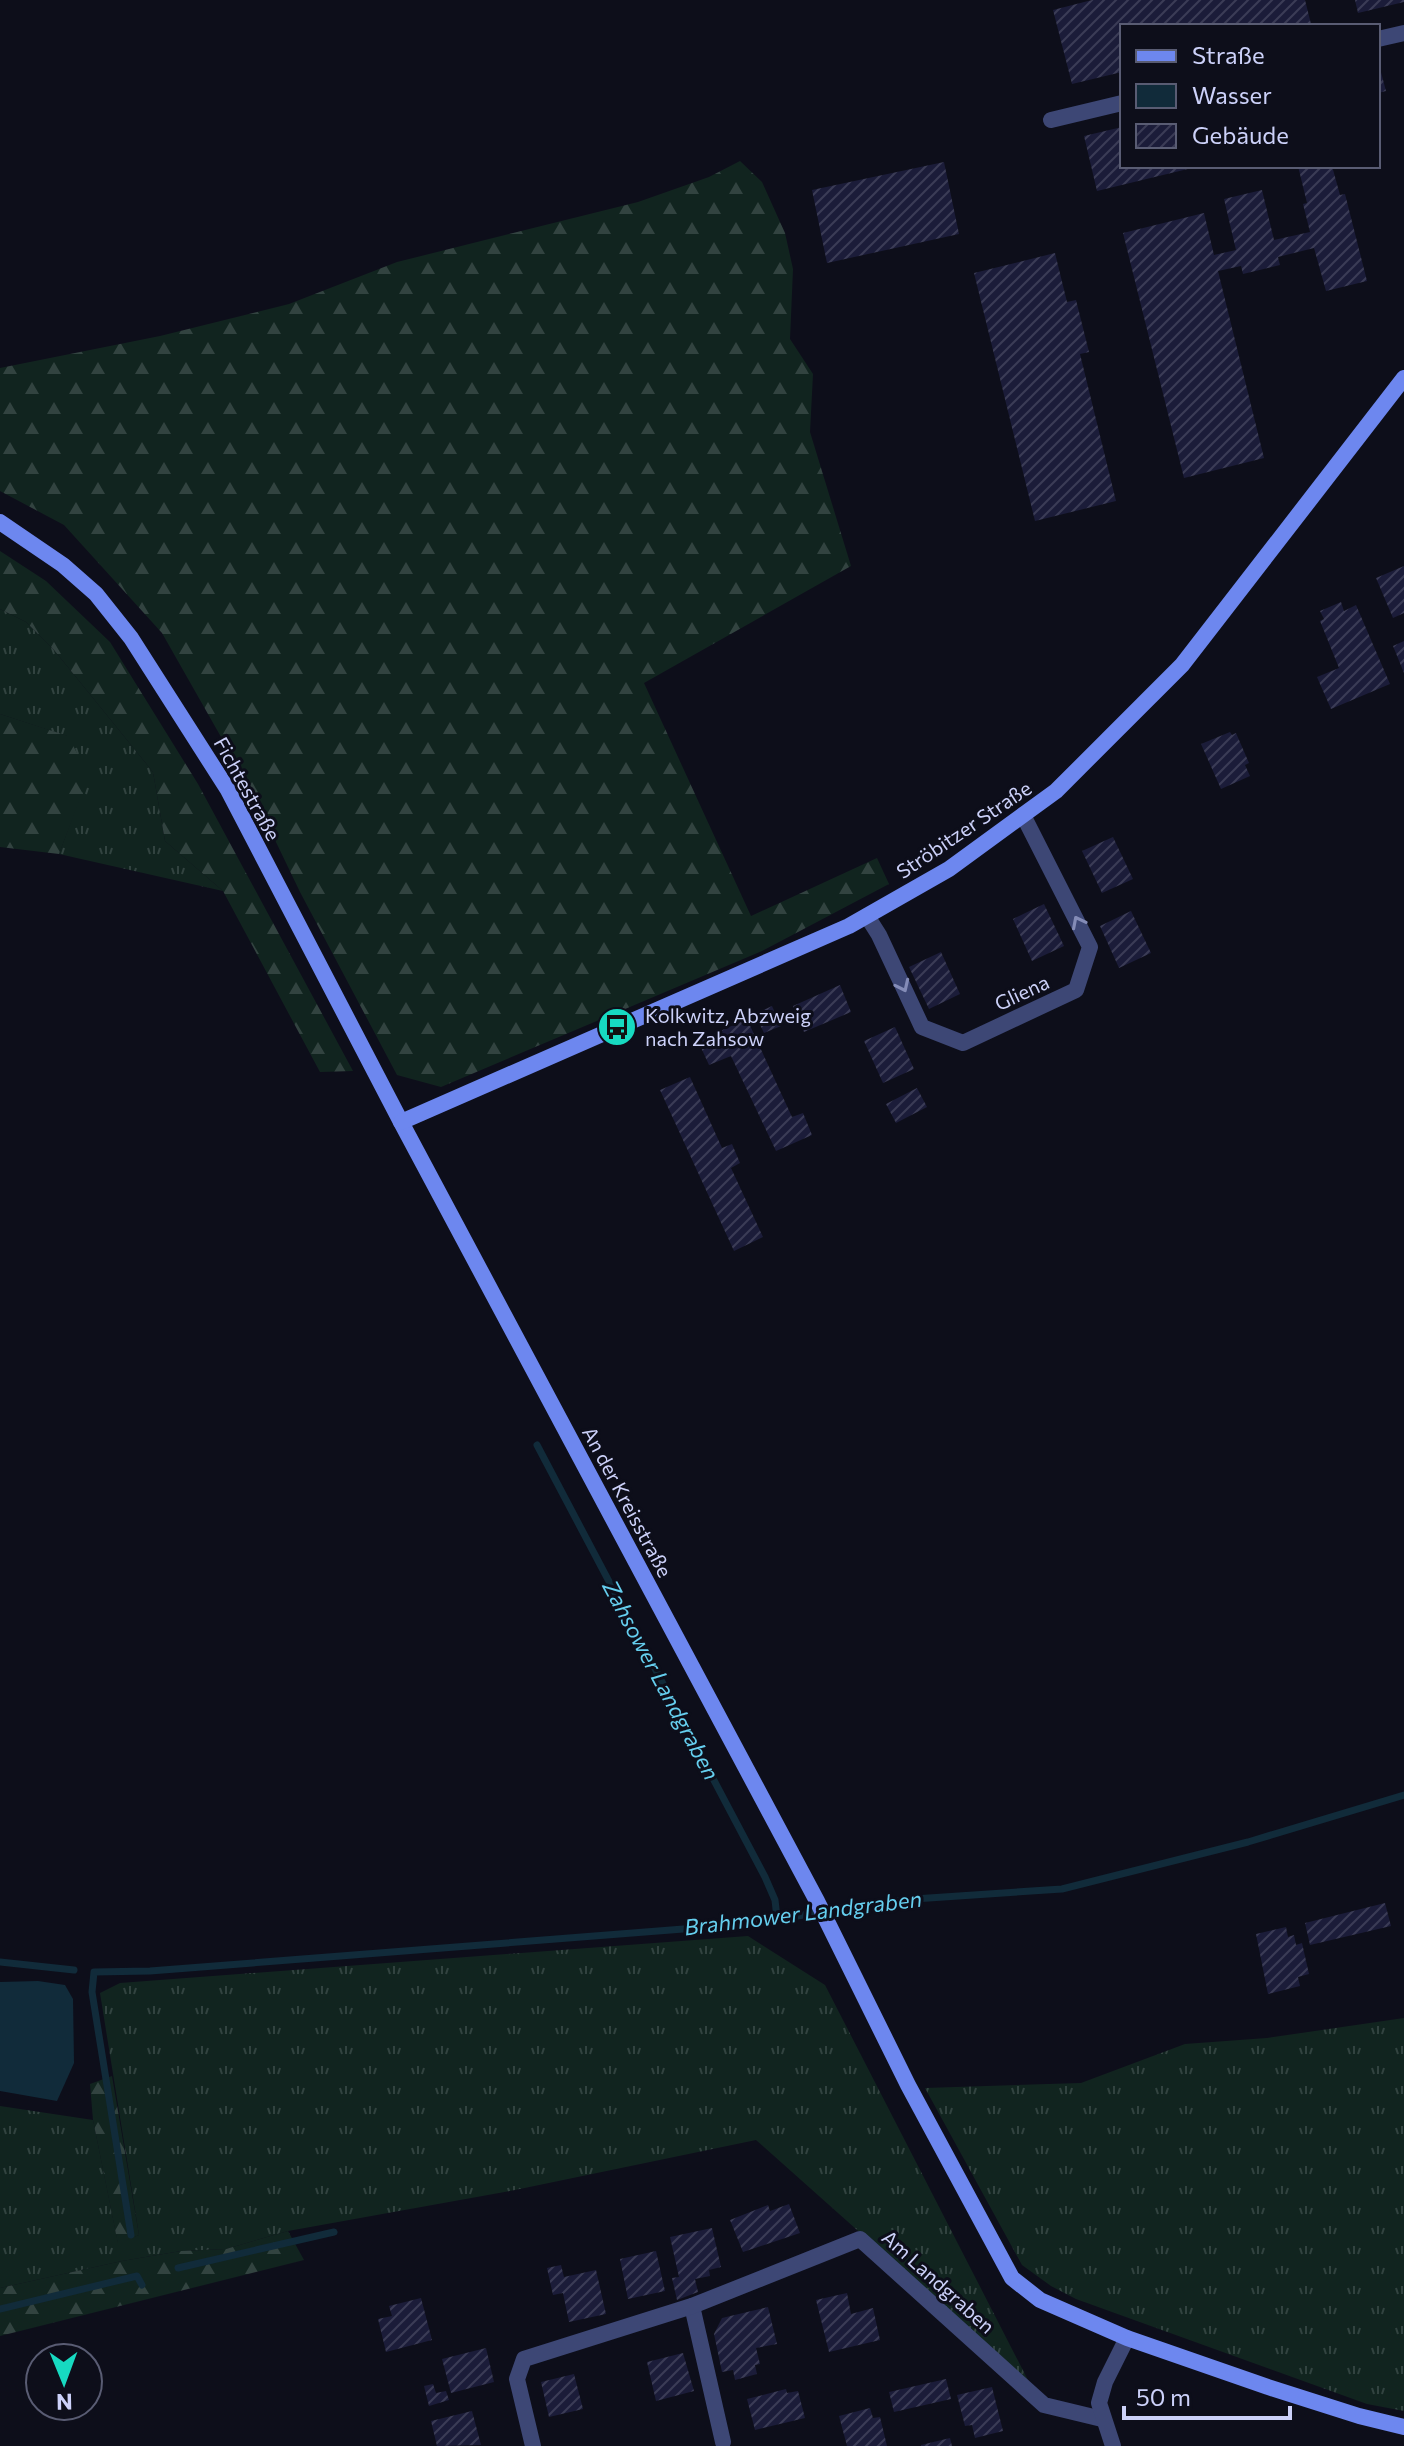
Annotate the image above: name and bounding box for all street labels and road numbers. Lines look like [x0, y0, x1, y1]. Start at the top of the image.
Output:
street label: Fichtestraße [210, 733, 286, 845]
street label: Ströbitzer Straße [891, 775, 1035, 883]
street label: Gliena [991, 969, 1053, 1015]
street label: An der Kreisstraße [578, 1422, 678, 1581]
street label: Am Landgraben [878, 2225, 1000, 2338]

